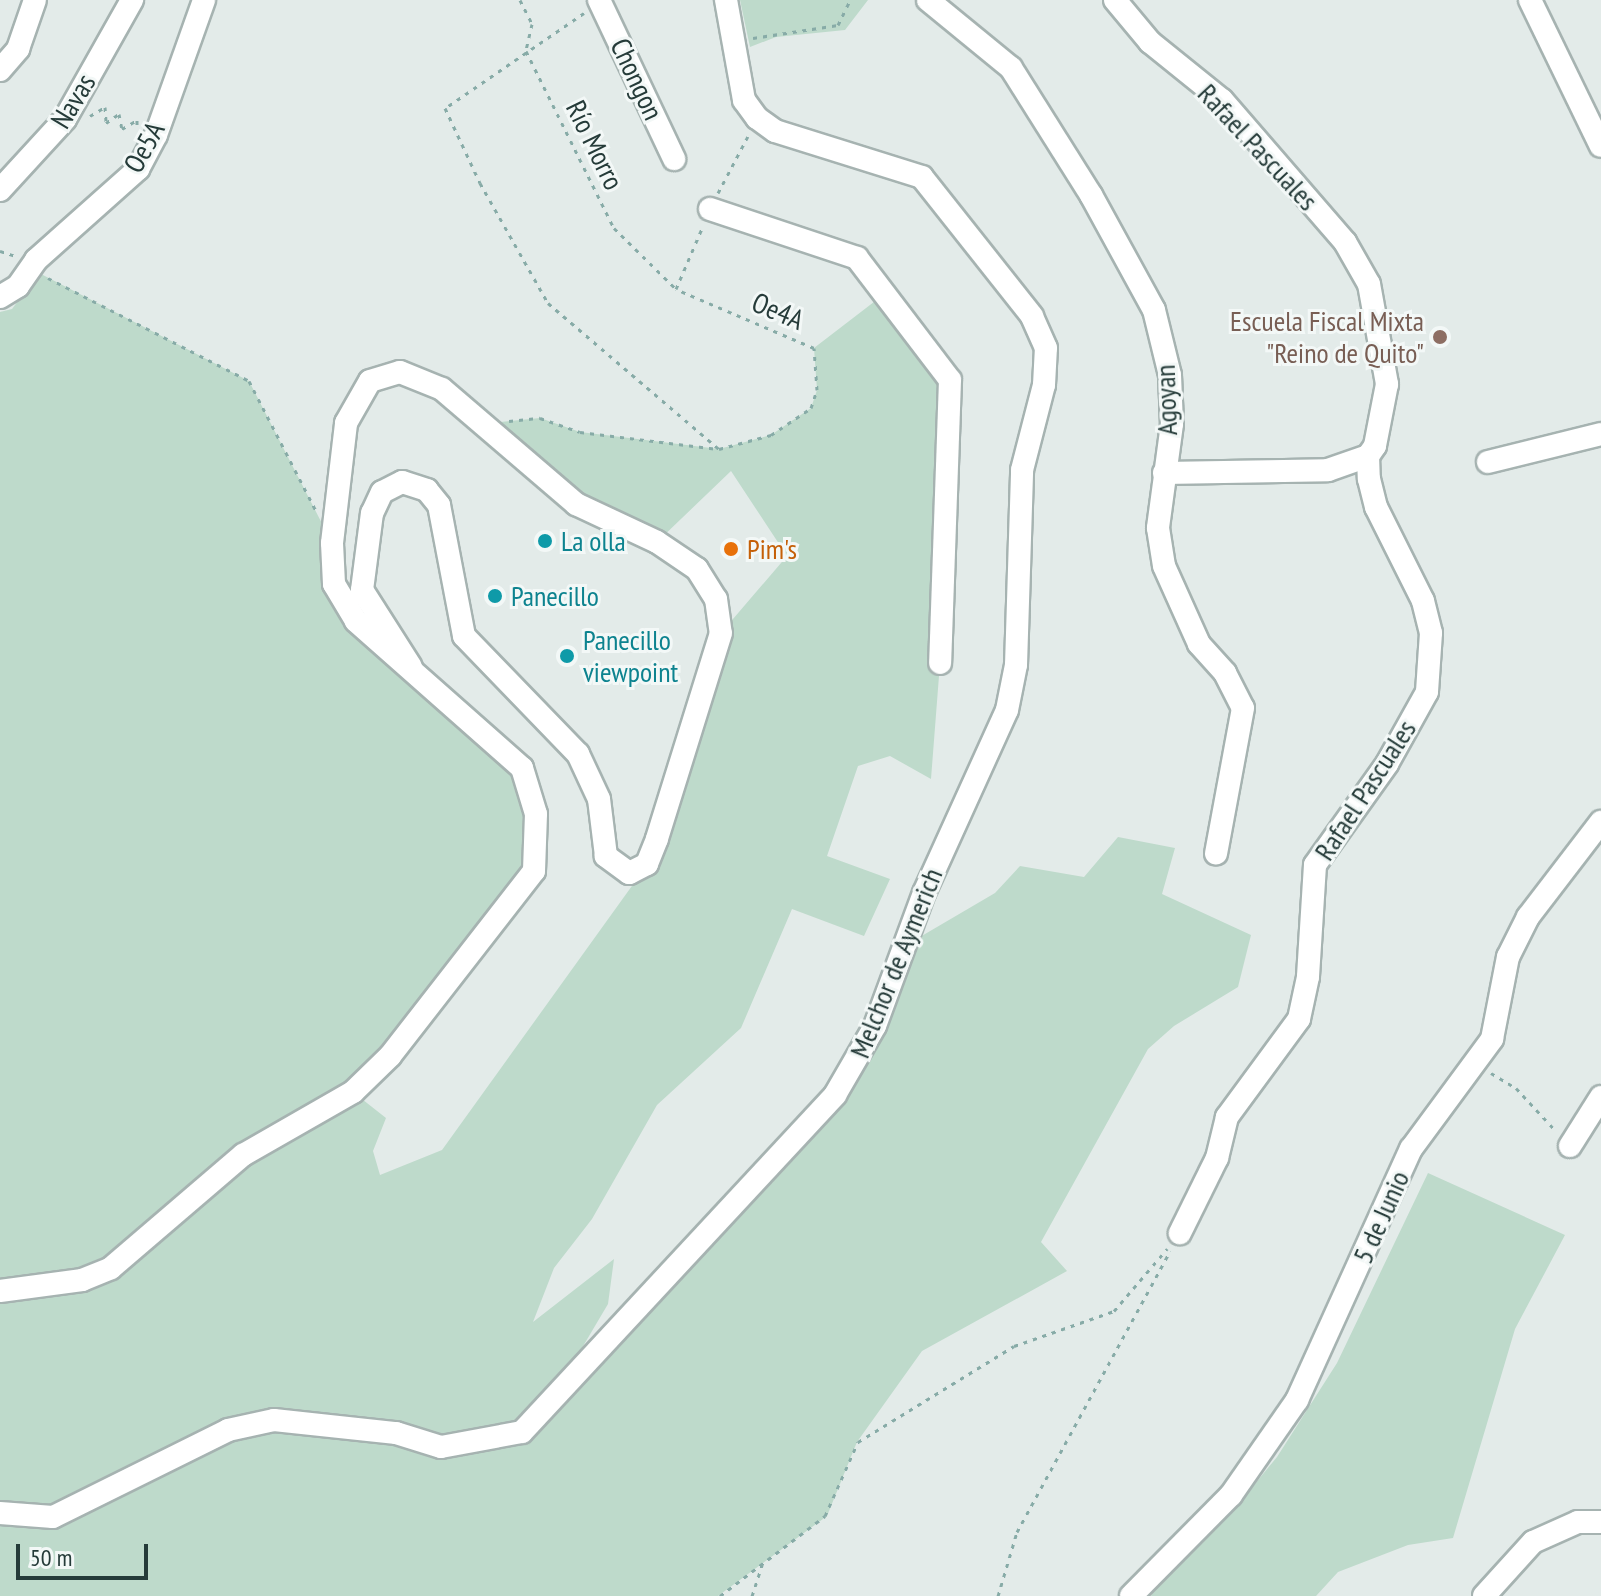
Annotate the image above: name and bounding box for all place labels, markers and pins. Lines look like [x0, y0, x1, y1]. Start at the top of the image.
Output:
place label: Escuela Fiscal Mixta "Reino de Quito" [1230, 304, 1424, 370]
marker: Escuela Fiscal Mixta "Reino de Quito" [1431, 328, 1449, 346]
place label: La olla [561, 524, 626, 558]
marker: La olla [536, 532, 554, 550]
place label: Pim's [747, 532, 797, 566]
marker: Pim's [722, 540, 740, 558]
place label: Panecillo [511, 579, 599, 613]
marker: Panecillo [486, 587, 504, 605]
place label: Panecillo viewpoint [583, 623, 678, 689]
marker: Panecillo viewpoint [558, 647, 576, 665]

